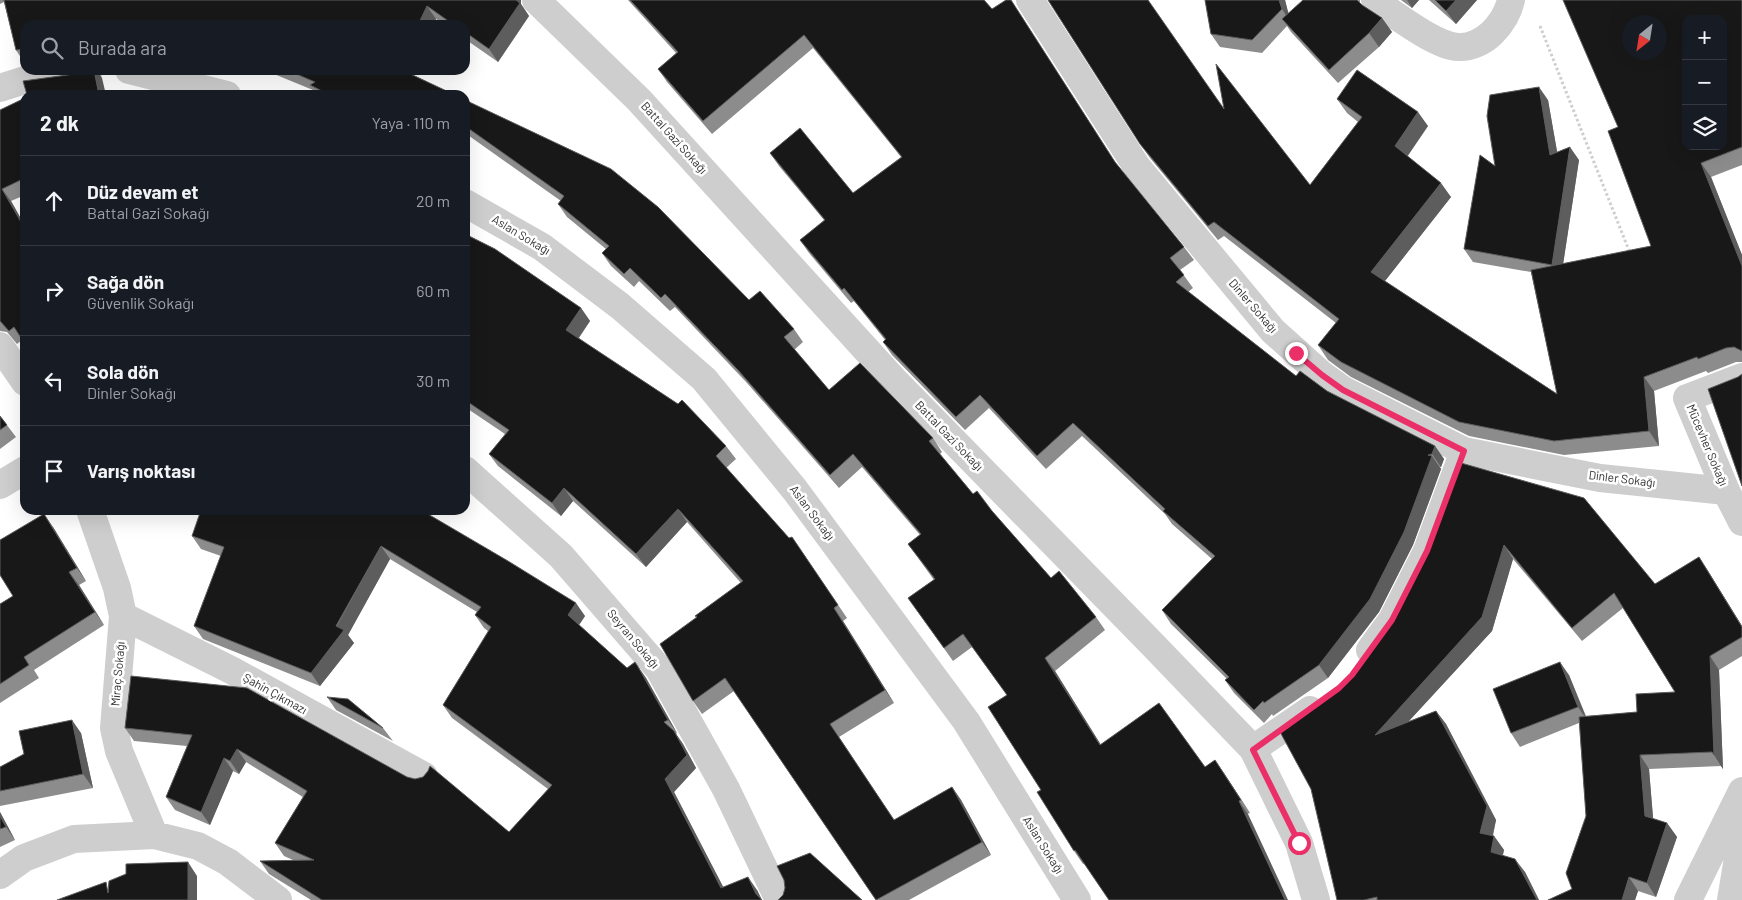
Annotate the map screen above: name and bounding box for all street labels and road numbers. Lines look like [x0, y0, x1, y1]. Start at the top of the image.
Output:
street label: Battal Gazi Sokağı [639, 99, 711, 176]
street label: Aslan Sokağı [490, 211, 553, 257]
street label: Dinler Sokağı [1227, 276, 1281, 335]
street label: Battal Gazi Sokağı [913, 397, 987, 473]
street label: Mücevher Sokağı [1684, 402, 1731, 488]
street label: Dinler Sokağı [1588, 467, 1656, 489]
street label: Aslan Sokağı [788, 482, 838, 543]
street label: Seyran Sokağı [605, 606, 662, 671]
street label: Miraç Sokağı [107, 641, 127, 707]
street label: Şahin Çıkmazı [241, 670, 310, 716]
street label: Aslan Sokağı [1021, 813, 1067, 876]

